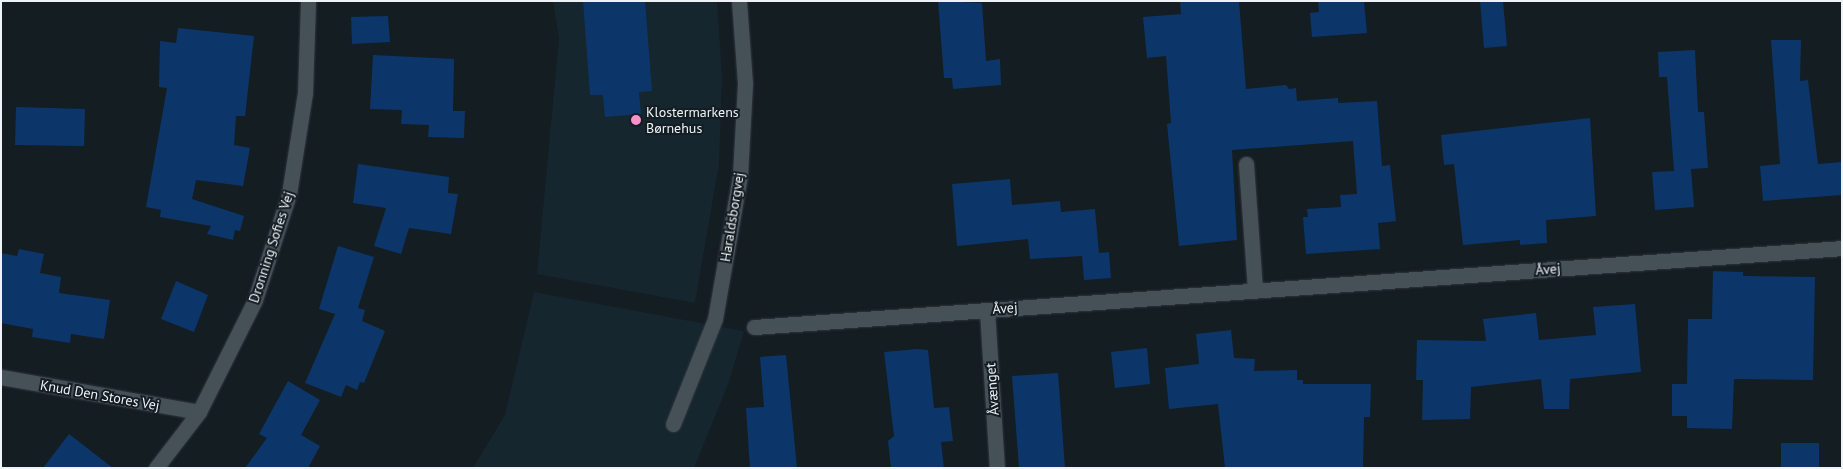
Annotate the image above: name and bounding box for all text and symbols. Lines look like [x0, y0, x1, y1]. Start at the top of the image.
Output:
place label: Klostermarkens Børnehus [646, 104, 739, 136]
marker: Klostermarkens Børnehus [630, 114, 642, 126]
street label: Haraldsborgvej [717, 171, 747, 263]
street label: Dronning Sofies Vej [245, 189, 297, 305]
street label: Åvej [1535, 260, 1561, 278]
street label: Åvej [992, 299, 1018, 317]
street label: Åvænget [982, 362, 1002, 416]
street label: Knud Den Stores Vej [39, 376, 161, 414]

